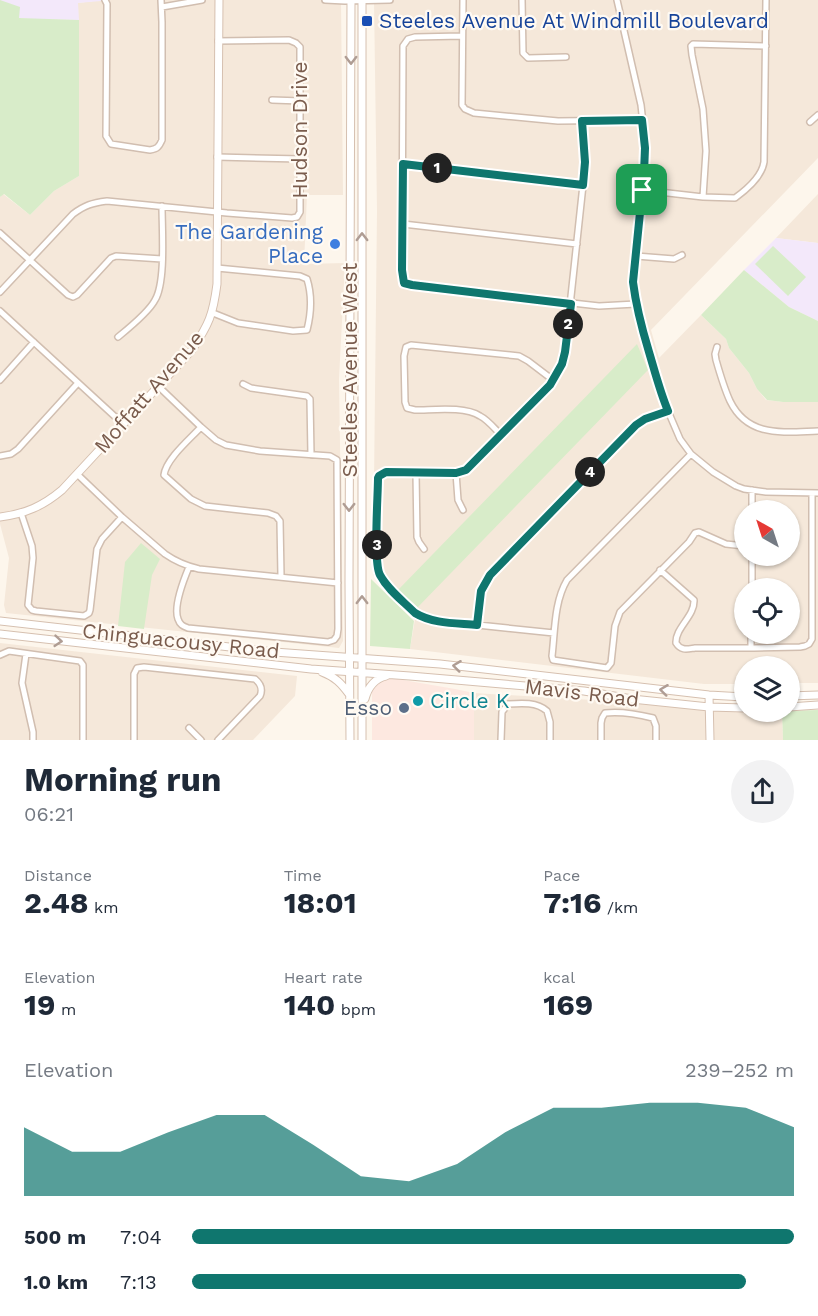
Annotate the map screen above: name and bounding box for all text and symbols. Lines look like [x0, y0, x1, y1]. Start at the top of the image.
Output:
place label: Steeles Avenue At Windmill Boulevard [379, 8, 769, 33]
marker: Steeles Avenue At Windmill Boulevard [360, 14, 374, 28]
one-way arrow [345, 55, 357, 64]
street label: Hudson Drive [287, 61, 312, 199]
pin: 1 [422, 153, 452, 183]
text: 1 [434, 158, 440, 177]
pin [616, 164, 667, 215]
icon: arrive [625, 173, 658, 206]
place label: The Gardening Place [175, 219, 324, 268]
one-way arrow [356, 232, 368, 241]
marker: The Gardening Place [328, 237, 342, 251]
street label: Steeles Avenue West [337, 262, 362, 477]
pin: 2 [553, 309, 583, 339]
text: 2 [563, 314, 573, 333]
street label: Moffatt Avenue [89, 325, 209, 458]
pin: 4 [575, 457, 605, 487]
text: 4 [585, 462, 595, 481]
north arrow [734, 500, 800, 566]
map controls [734, 500, 800, 722]
one-way arrow [343, 502, 355, 511]
pin: 3 [362, 530, 392, 560]
text: 3 [372, 535, 382, 554]
button: locate [734, 578, 800, 644]
one-way arrow [356, 595, 368, 604]
street label: Chinguacousy Road [81, 618, 281, 663]
one-way arrow [54, 634, 63, 647]
button: layers [734, 656, 800, 722]
one-way arrow [452, 660, 461, 672]
street label: Mavis Road [523, 673, 641, 712]
one-way arrow [659, 684, 668, 697]
place label: Circle K [430, 688, 510, 713]
marker: Circle K [411, 694, 425, 708]
place label: Esso [344, 695, 392, 720]
marker: Esso [397, 701, 411, 715]
text: Morning run [24, 760, 221, 799]
button: share [731, 760, 794, 823]
text: 06:21 [24, 802, 74, 826]
text: Distance [24, 866, 92, 885]
text: Time [284, 866, 322, 885]
text: Pace [543, 866, 580, 885]
text: 2.48 [24, 885, 89, 920]
text: 18:01 [284, 885, 357, 920]
text: 7:16 [543, 885, 602, 920]
text: km [89, 898, 118, 917]
text: /km [602, 898, 638, 917]
text: Elevation [24, 968, 95, 987]
text: Heart rate [284, 968, 363, 987]
text: kcal [543, 968, 575, 987]
text: 19 [24, 987, 55, 1022]
text: 140 [284, 987, 335, 1022]
text: 169 [543, 987, 593, 1022]
text: m [55, 1000, 76, 1019]
text: bpm [335, 1000, 376, 1019]
text: Elevation [24, 1058, 113, 1082]
text: 239–252 m [685, 1058, 794, 1082]
text: 500 m [24, 1225, 86, 1249]
text: 7:04 [120, 1225, 162, 1249]
text: 1.0 km [24, 1270, 88, 1294]
text: 7:13 [120, 1270, 157, 1294]

